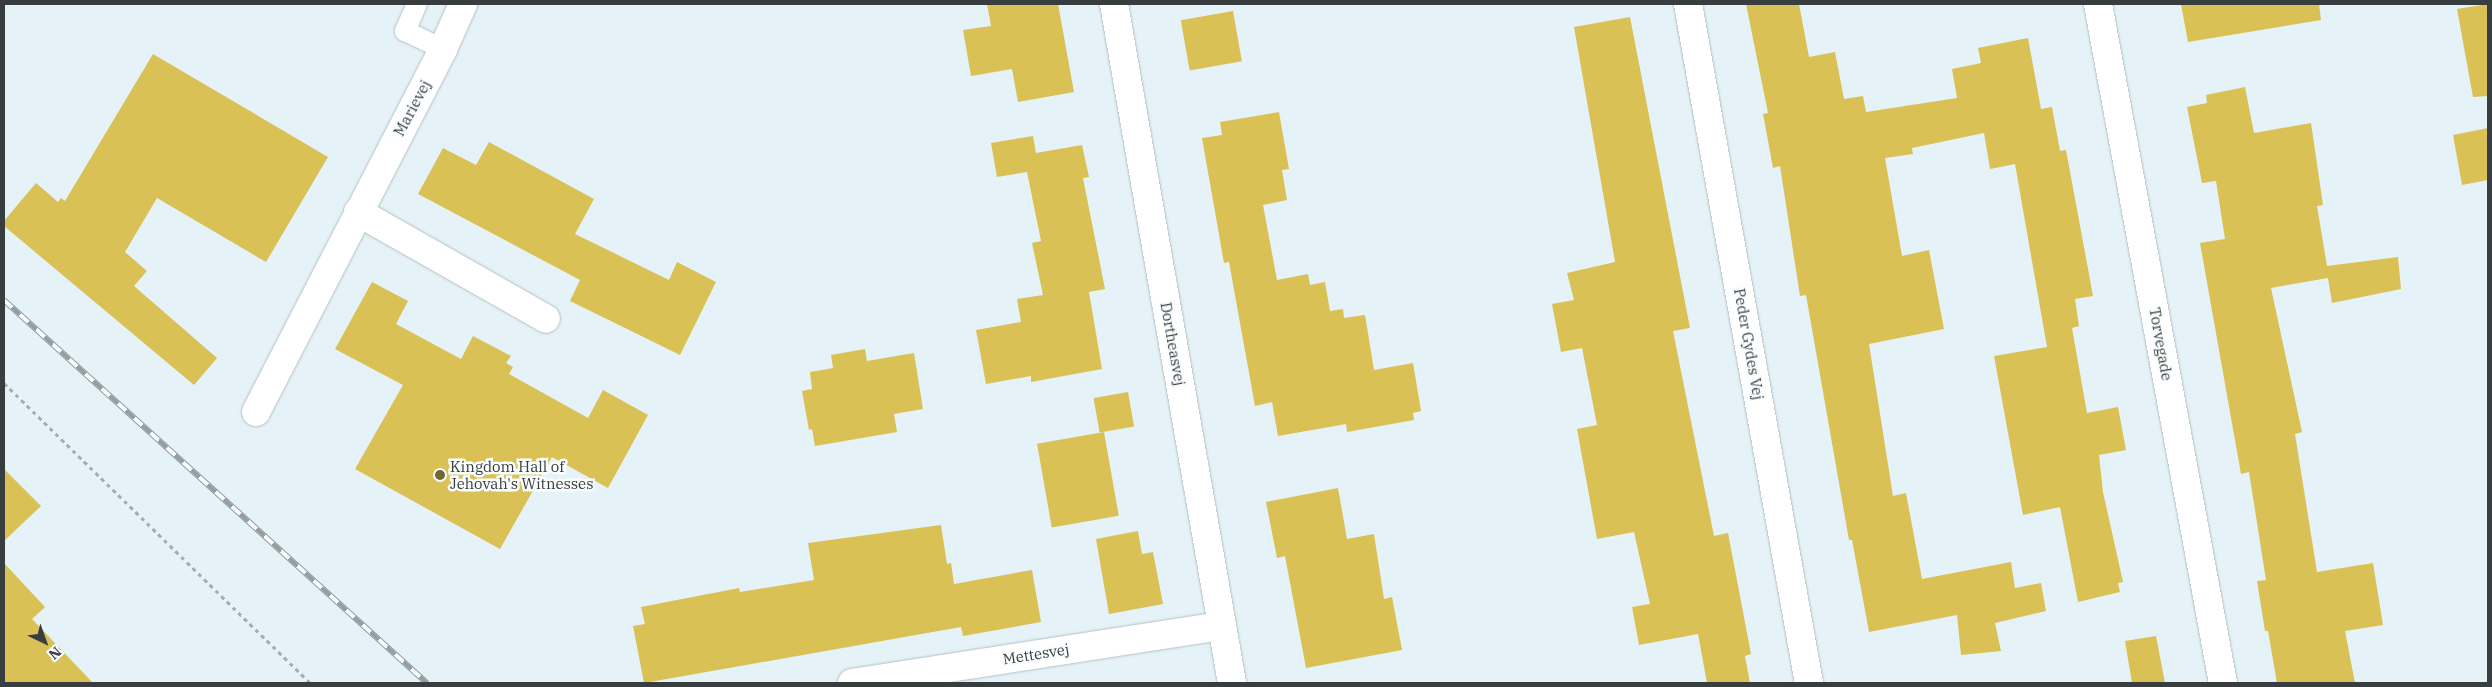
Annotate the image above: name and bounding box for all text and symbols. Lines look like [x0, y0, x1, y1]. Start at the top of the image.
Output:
street label: Marievej [390, 77, 434, 139]
street label: Peder Gydes Vej [1730, 287, 1768, 401]
street label: Dortheasvej [1157, 301, 1189, 387]
street label: Torvegade [2146, 306, 2176, 382]
place label: Kingdom Hall of Jehovah's Witnesses [450, 457, 593, 492]
marker: Kingdom Hall of Jehovah's Witnesses [434, 469, 446, 481]
north arrow [20, 617, 70, 667]
street label: Mettesvej [1001, 640, 1071, 668]
text: N [45, 643, 65, 664]

